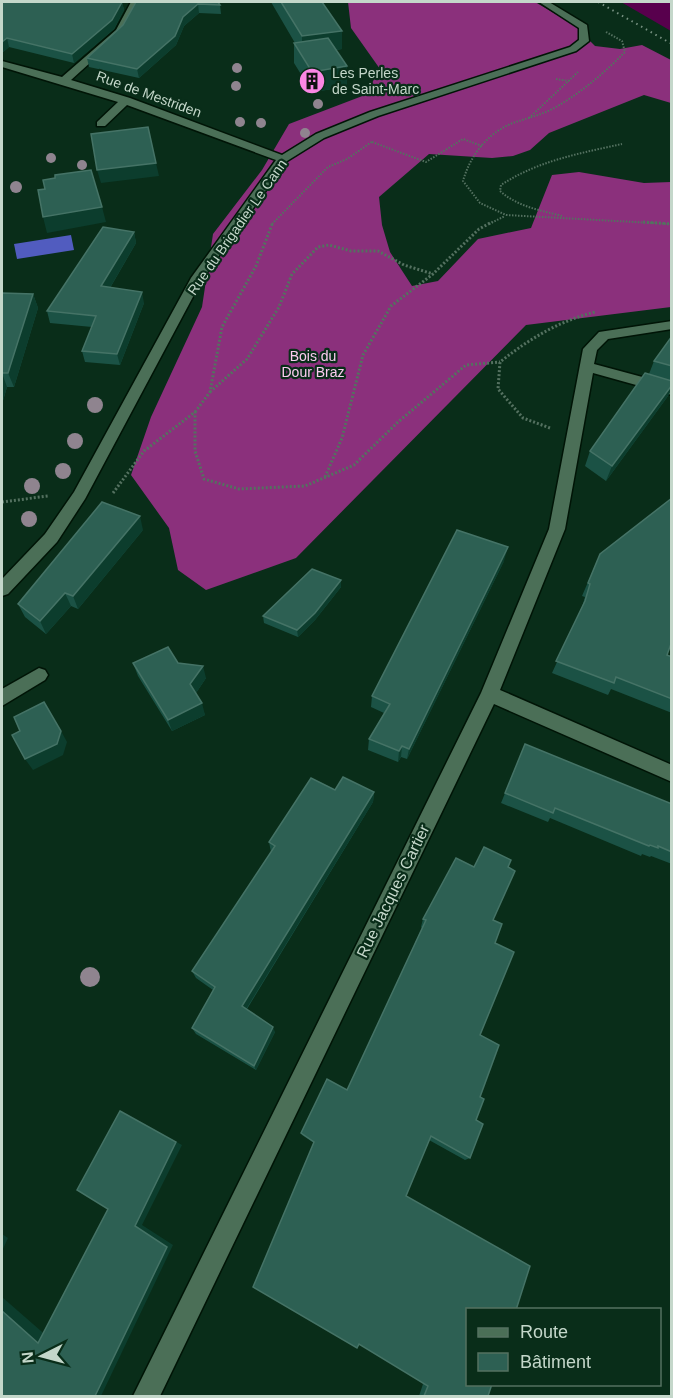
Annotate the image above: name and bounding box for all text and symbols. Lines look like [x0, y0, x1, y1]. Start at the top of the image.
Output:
place label: Les Perles de Saint-Marc [332, 65, 419, 97]
building icon: Les Perles de Saint-Marc [297, 66, 327, 96]
street label: Rue de Mestriden [94, 68, 204, 120]
street label: Rue du Brigadier Le Cann [184, 156, 290, 298]
park label: Bois du Dour Braz [281, 348, 345, 380]
street label: Rue Jacques Cartier [353, 821, 433, 960]
legend [466, 1308, 661, 1386]
text: Route [520, 1322, 568, 1342]
north arrow [12, 1326, 72, 1386]
text: N [19, 1351, 37, 1364]
text: Bâtiment [520, 1352, 591, 1372]

